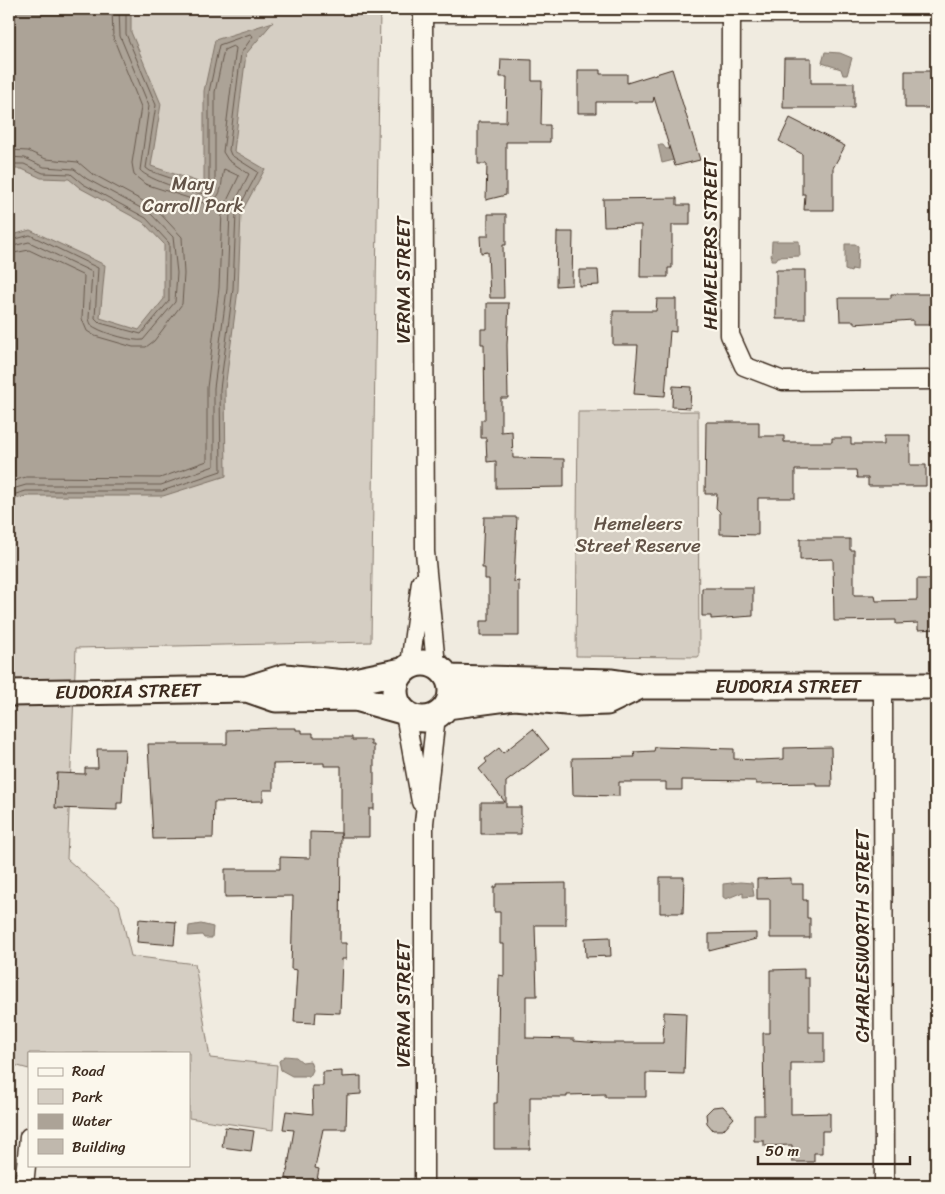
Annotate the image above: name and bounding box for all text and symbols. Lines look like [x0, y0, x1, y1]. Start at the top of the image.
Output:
street label: HEMELEERS STREET [694, 157, 727, 330]
park label: Mary Carroll Park [142, 167, 244, 222]
street label: VERNA STREET [387, 215, 420, 344]
park label: Hemeleers Street Reserve [575, 507, 701, 562]
street label: EUDORIA STREET [715, 670, 862, 703]
street label: EUDORIA STREET [55, 673, 203, 709]
street label: CHARLESWORTH STREET [846, 828, 879, 1042]
street label: VERNA STREET [387, 939, 420, 1068]
legend [28, 1052, 190, 1166]
text: Road [72, 1058, 105, 1084]
text: Park [72, 1084, 103, 1110]
text: Water [72, 1108, 112, 1134]
text: Building [72, 1134, 126, 1160]
scale bar [758, 1134, 910, 1166]
text: 50 m [765, 1138, 800, 1164]

